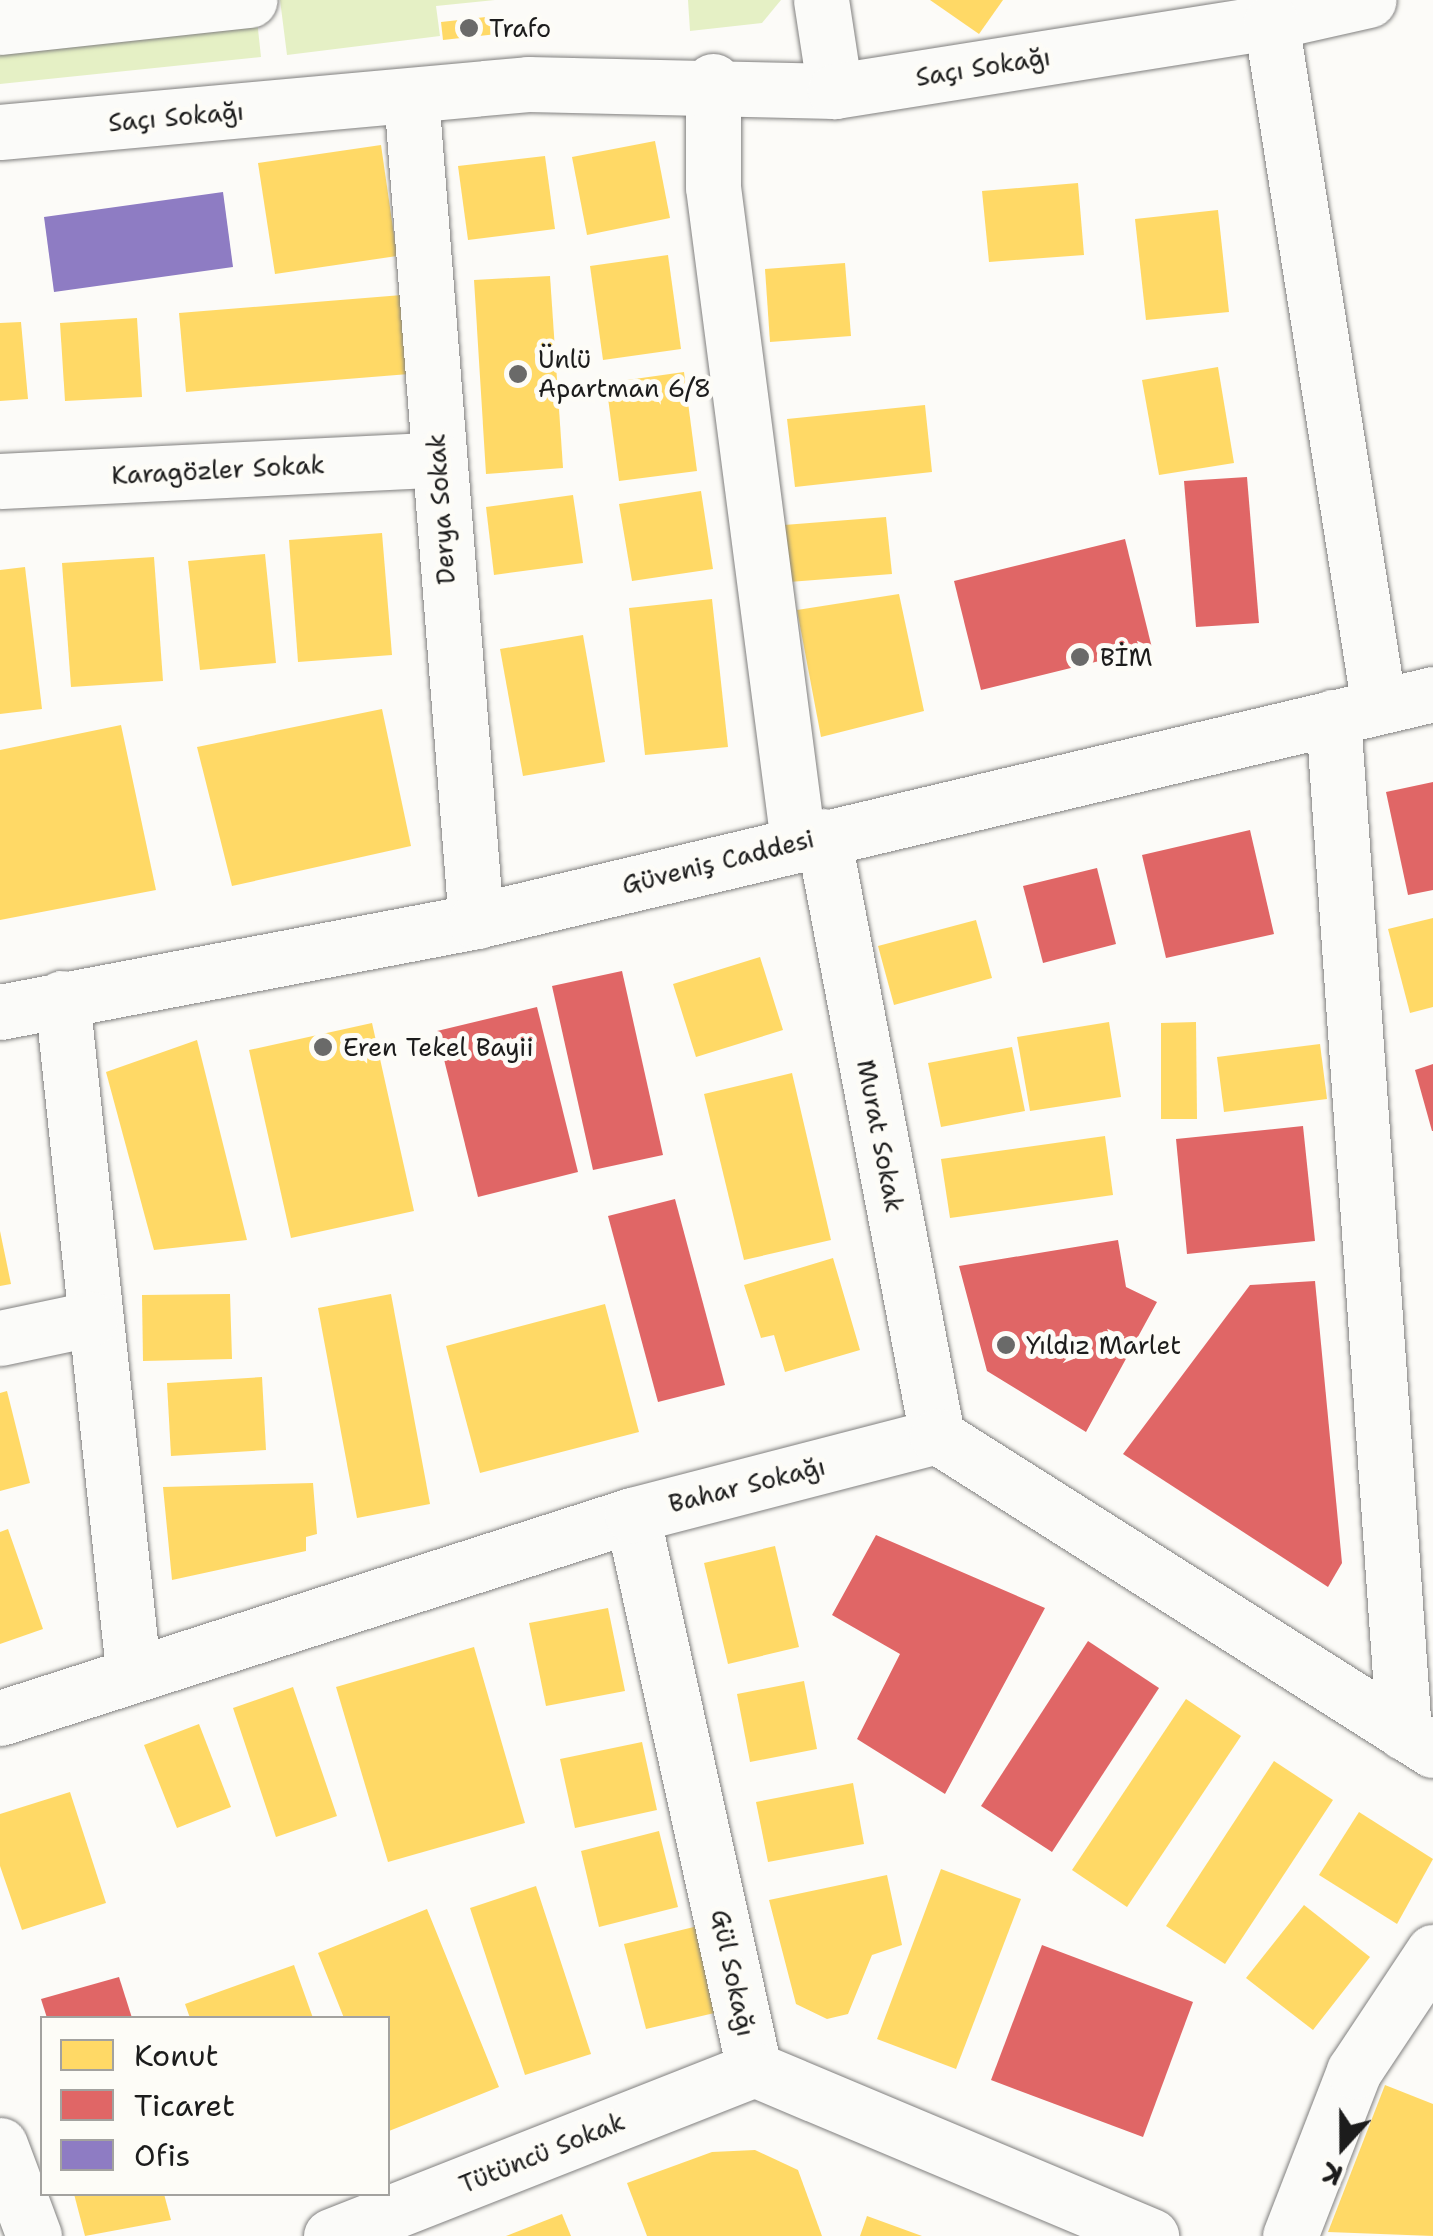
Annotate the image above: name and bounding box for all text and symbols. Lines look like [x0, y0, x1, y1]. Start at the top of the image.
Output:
place label: Trafo [489, 13, 551, 43]
marker: Trafo [458, 17, 480, 39]
street label: Saçı Sokağı [913, 42, 1053, 92]
street label: Saçı Sokağı [107, 96, 245, 138]
place label: Ünlü Apartman 6/8 [538, 345, 711, 404]
marker: Ünlü Apartman 6/8 [507, 363, 529, 385]
street label: Derya Sokak [421, 433, 461, 585]
street label: Karagözler Sokak [111, 449, 325, 491]
place label: BİM [1100, 642, 1153, 672]
marker: BİM [1069, 646, 1091, 668]
street label: Güveniş Caddesi [619, 824, 817, 900]
place label: Eren Tekel Bayii [343, 1032, 534, 1062]
marker: Eren Tekel Bayii [312, 1036, 334, 1058]
street label: Murat Sokak [850, 1057, 910, 1215]
place label: Yıldız Marlet [1026, 1330, 1181, 1360]
marker: Yıldız Marlet [995, 1334, 1017, 1356]
street label: Bahar Sokağı [666, 1451, 828, 1519]
street label: Gül Sokağı [705, 1907, 761, 2039]
legend [40, 2016, 390, 2196]
text: Konut [134, 2035, 219, 2076]
text: Ticaret [134, 2085, 235, 2126]
north arrow [1293, 2096, 1393, 2196]
street label: Tütüncü Sokak [455, 2106, 629, 2200]
text: Ofis [134, 2135, 190, 2176]
text: K [1317, 2153, 1348, 2195]

